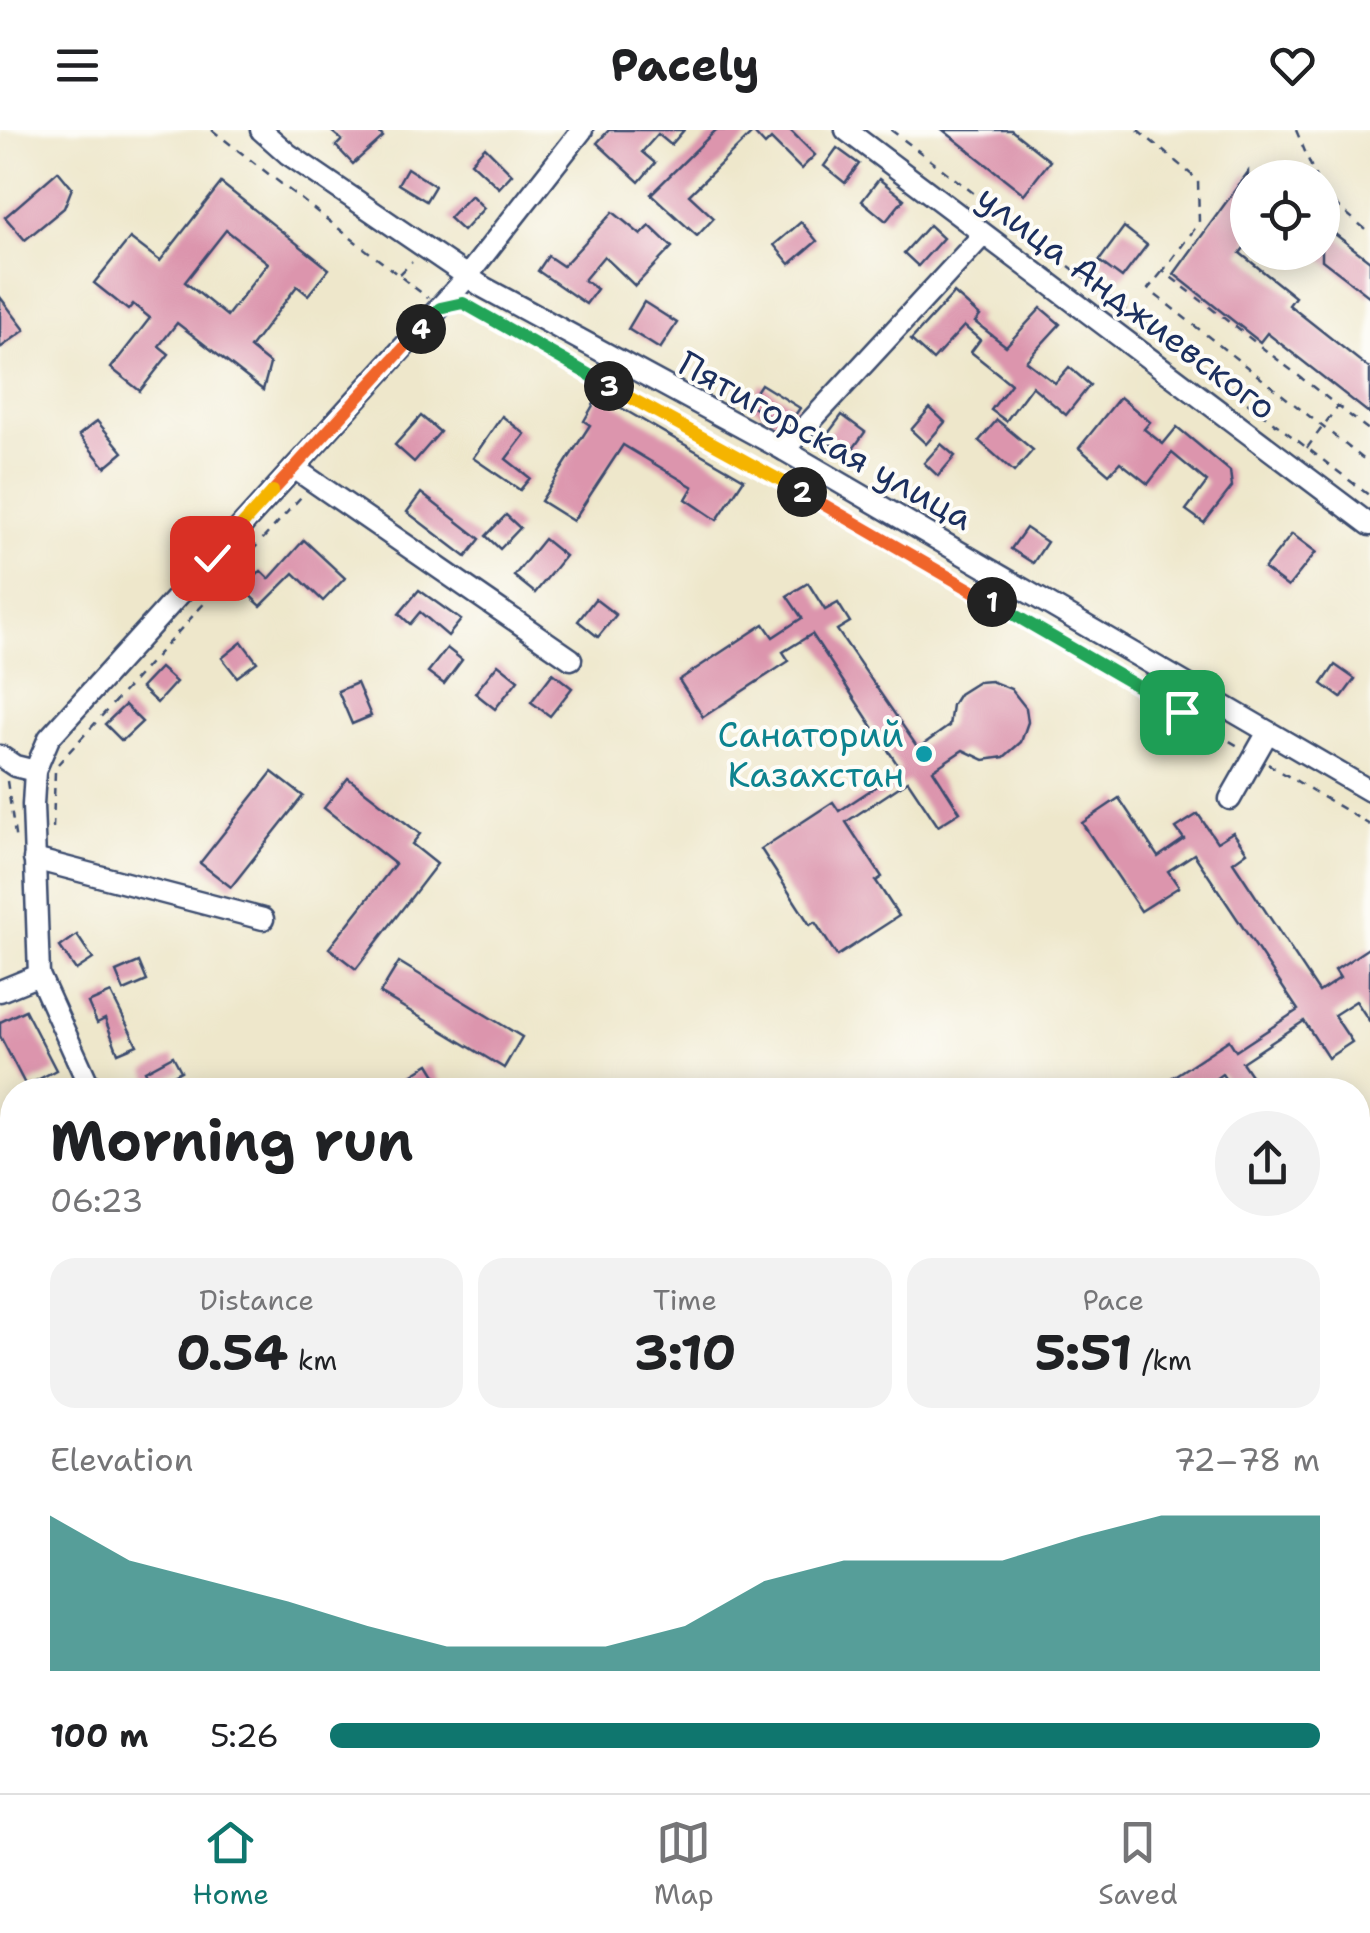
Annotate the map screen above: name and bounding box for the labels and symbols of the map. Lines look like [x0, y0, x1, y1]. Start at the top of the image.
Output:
street label: улица Анджиевского [968, 174, 1286, 430]
pin: 4 [396, 304, 446, 354]
street label: Пятигорская улица [670, 339, 982, 541]
pin: 3 [584, 361, 634, 411]
pin: 2 [777, 467, 827, 517]
pin [170, 516, 255, 601]
pin: 1 [967, 577, 1017, 627]
pin [1140, 670, 1225, 755]
place label: Санаторий Казахстан [717, 711, 904, 798]
marker: Санаторий Казахстан [913, 743, 935, 765]

